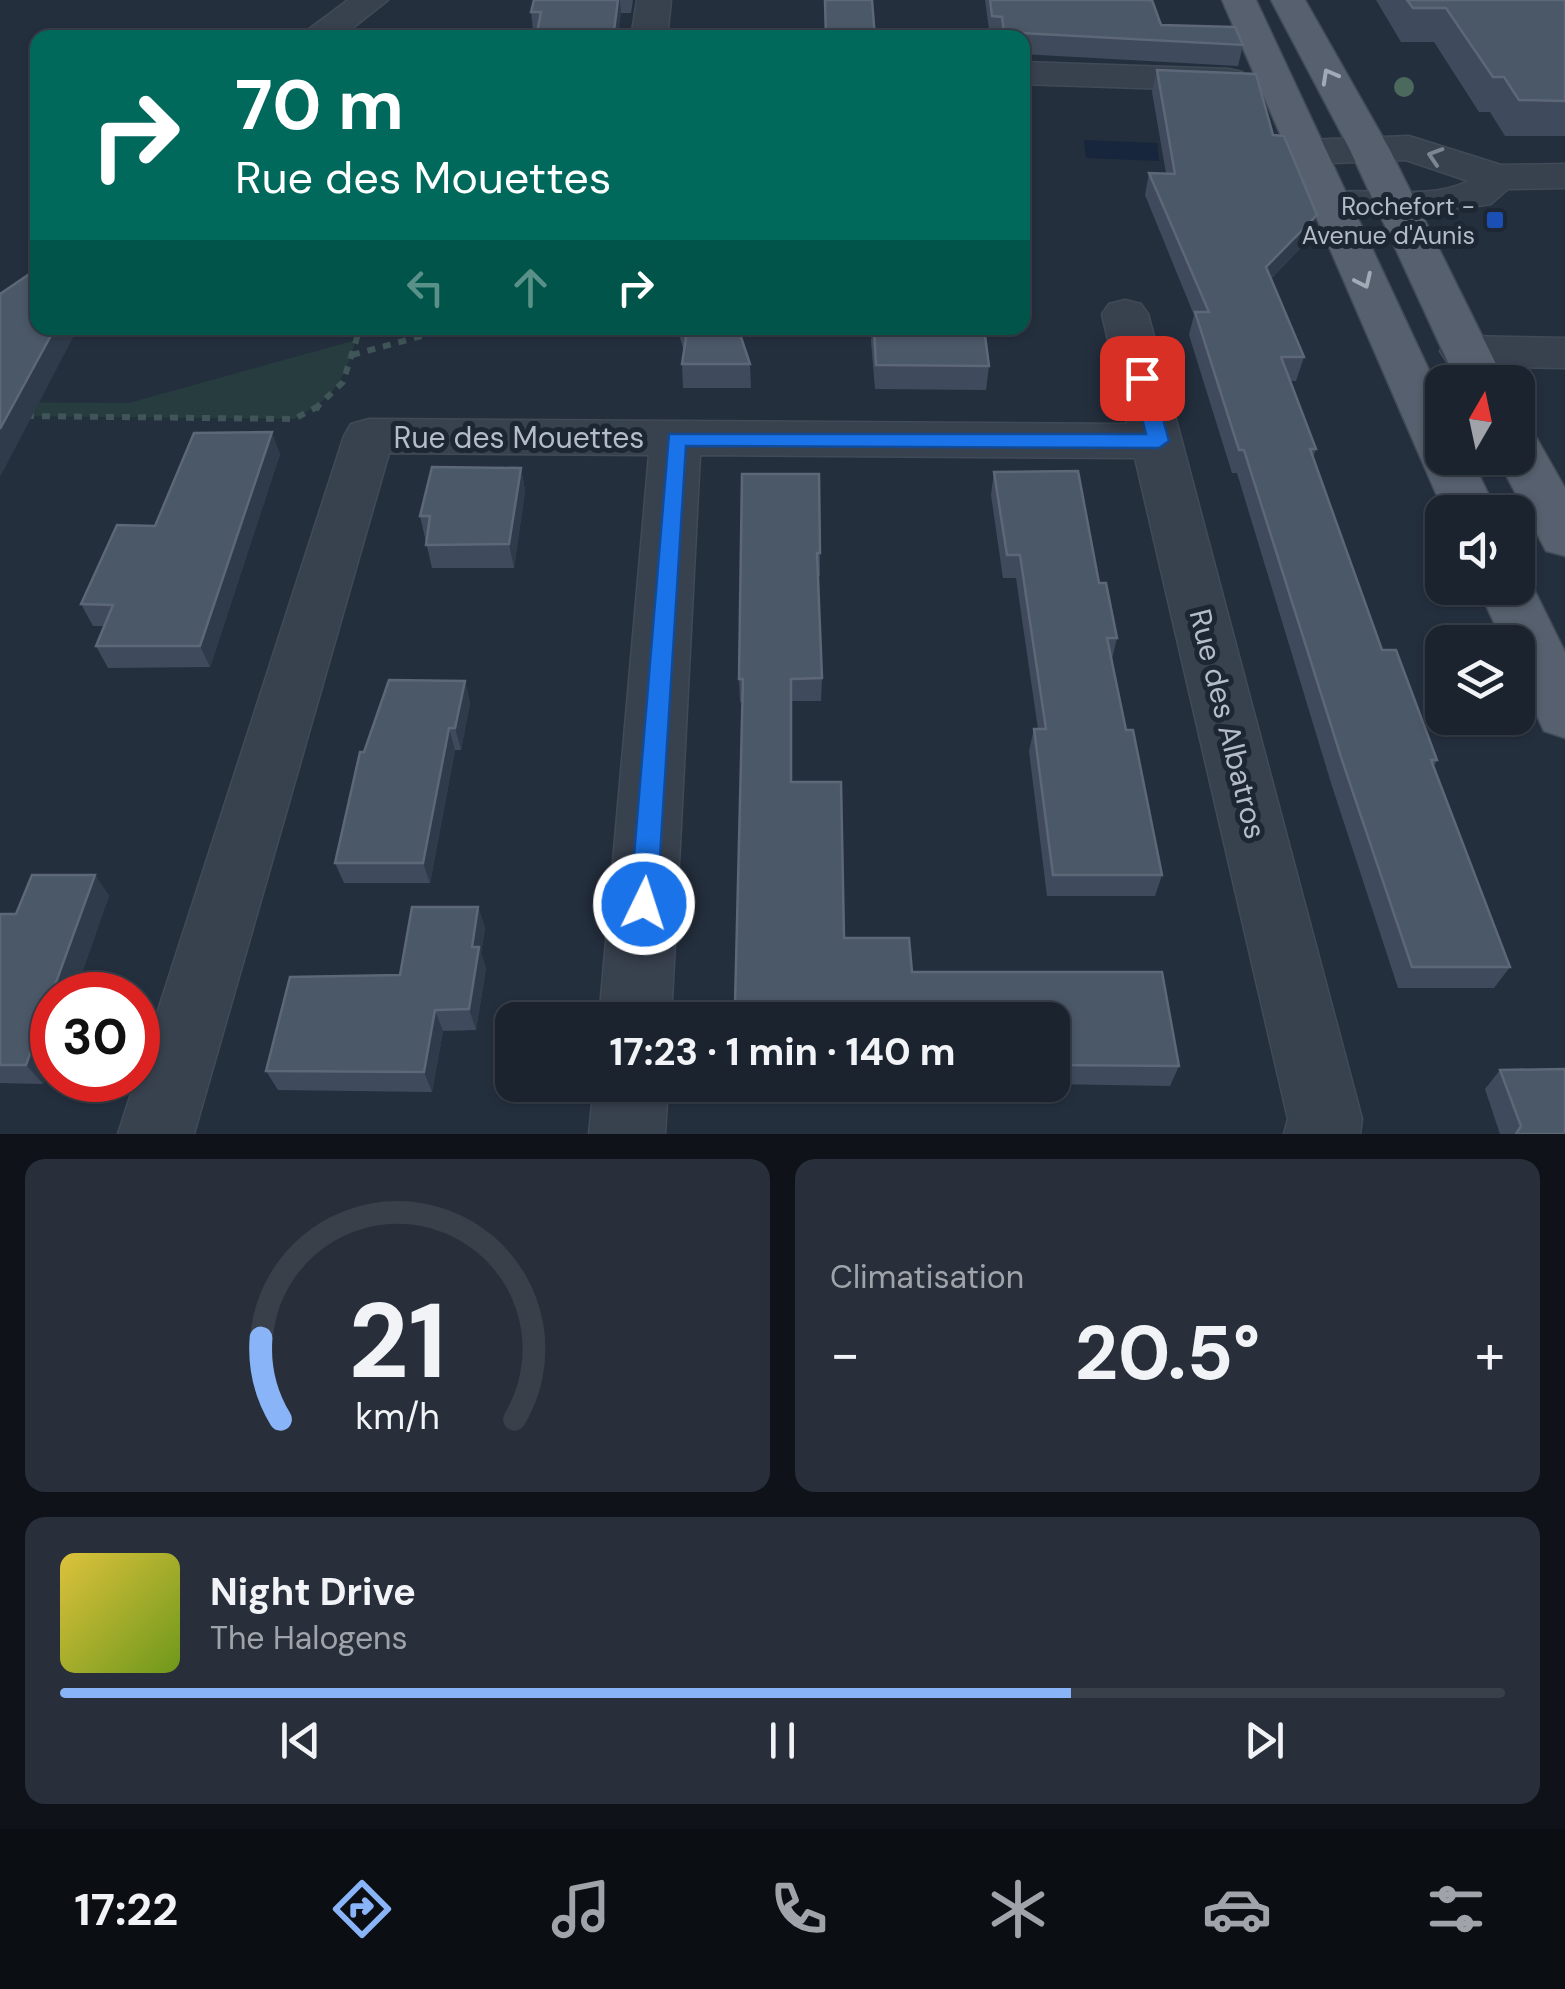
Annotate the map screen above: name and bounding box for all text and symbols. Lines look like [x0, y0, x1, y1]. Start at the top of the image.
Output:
text: 70 m [235, 60, 404, 151]
one-way arrow [1322, 68, 1341, 87]
icon: right [70, 70, 200, 200]
text: Rue des Mouettes [235, 148, 611, 207]
one-way arrow [1427, 148, 1444, 168]
place label: Rochefort - Avenue d'Aunis [1302, 190, 1475, 252]
marker: Rochefort - Avenue d'Aunis [1484, 209, 1506, 231]
icon: left [398, 260, 453, 315]
icon: ahead [503, 260, 558, 315]
icon: right [608, 260, 663, 315]
one-way arrow [1351, 271, 1371, 289]
pin [1100, 336, 1185, 421]
icon: arrive [1115, 351, 1170, 406]
north arrow [1425, 365, 1535, 475]
map controls [1425, 365, 1535, 735]
street label: Rue des Mouettes [394, 418, 644, 457]
button: sound [1425, 495, 1535, 605]
street label: Rue des Albatros [1181, 605, 1275, 843]
button: layers [1425, 625, 1535, 735]
position arrow [592, 852, 696, 956]
speed limit sign: 30 [30, 972, 160, 1102]
text: 17:23 · 1 min · 140 m [610, 1027, 955, 1077]
text: Climatisation [830, 1256, 1024, 1298]
text: 21 [349, 1274, 446, 1409]
text: 20.5° [1075, 1305, 1260, 1402]
text: − [830, 1318, 860, 1390]
text: + [1475, 1318, 1505, 1390]
text: km/h [355, 1394, 440, 1440]
text: Night Drive [210, 1567, 416, 1617]
text: The Halogens [210, 1617, 408, 1659]
icon: previous [273, 1713, 328, 1768]
icon: pause [755, 1713, 810, 1768]
icon: next [1237, 1713, 1292, 1768]
icon: directions [327, 1874, 397, 1944]
icon: music [546, 1874, 616, 1944]
icon: phone [764, 1874, 834, 1944]
icon: climate [983, 1874, 1053, 1944]
icon: car [1202, 1874, 1272, 1944]
icon: filters [1421, 1874, 1491, 1944]
text: 17:22 [74, 1880, 178, 1939]

